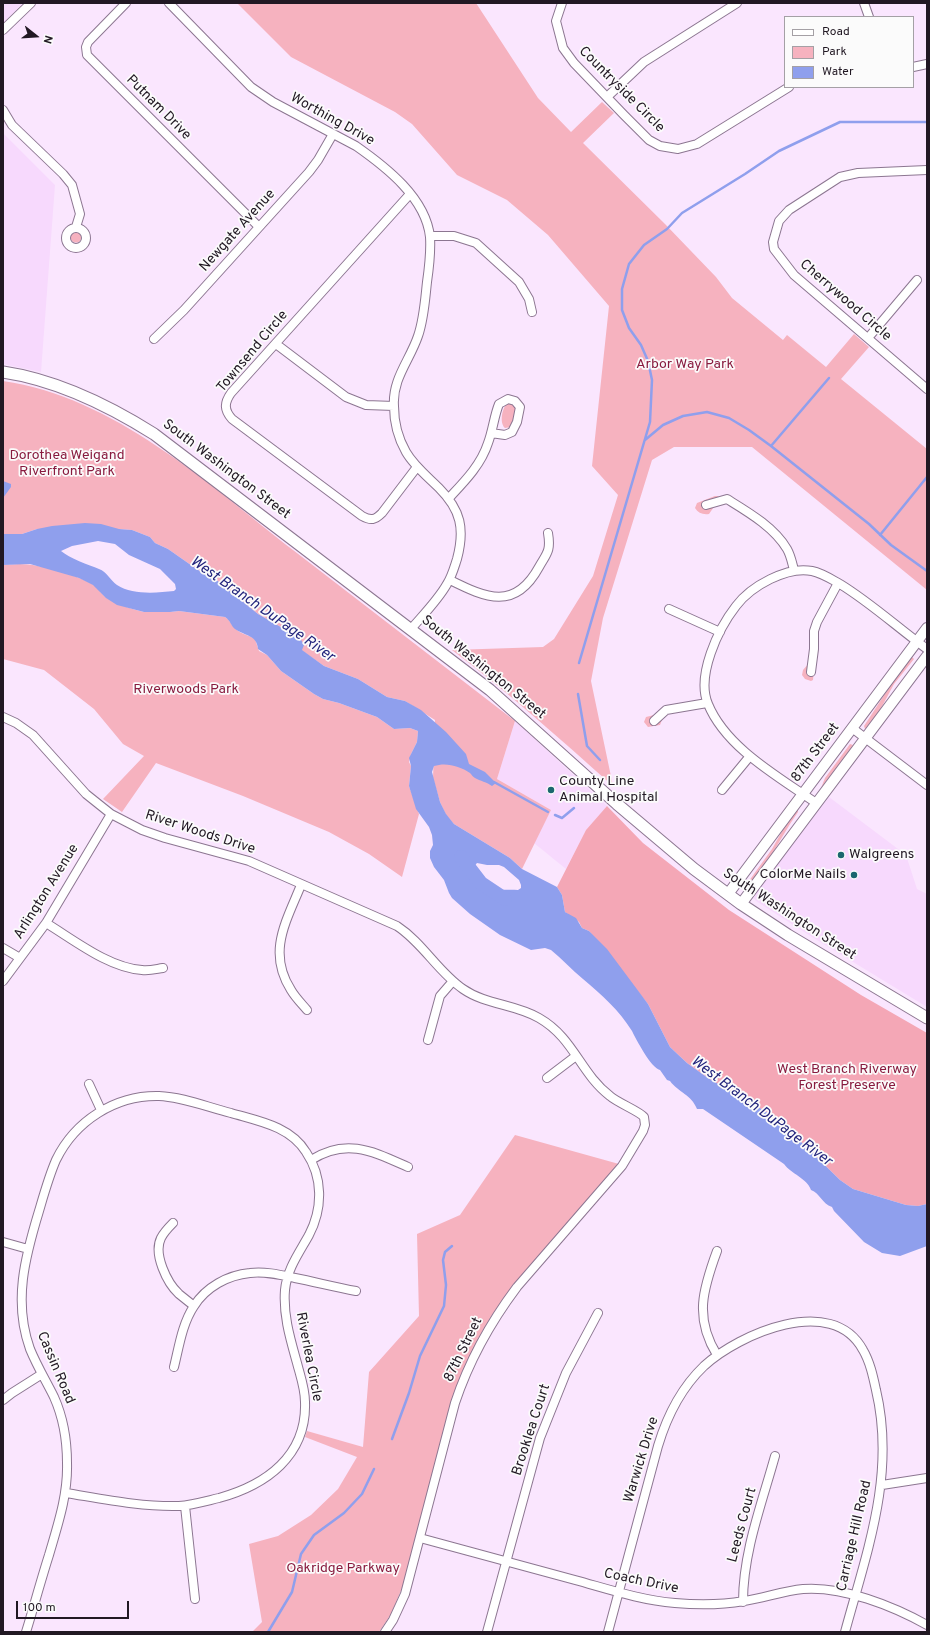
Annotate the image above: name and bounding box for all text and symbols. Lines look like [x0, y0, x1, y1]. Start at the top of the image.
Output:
north arrow [16, 16, 56, 56]
legend [784, 16, 914, 88]
text: Road [822, 24, 850, 40]
text: N [40, 34, 55, 45]
street label: Countryside Circle [574, 43, 668, 137]
text: Park [822, 44, 847, 60]
text: Water [822, 64, 854, 80]
street label: Putnam Drive [122, 72, 194, 144]
street label: Worthing Drive [287, 90, 377, 150]
street label: Newgate Avenue [197, 186, 279, 276]
street label: Cherrywood Circle [796, 257, 894, 345]
street label: Townsend Circle [214, 308, 292, 396]
park label: Arbor Way Park [636, 357, 734, 373]
street label: South Washington Street [159, 417, 293, 523]
park label: Dorothea Weigand Riverfront Park [9, 448, 125, 480]
water label: West Branch DuPage River [186, 553, 338, 667]
street label: South Washington Street [417, 613, 549, 723]
park label: Riverwoods Park [133, 682, 239, 698]
street label: 87th Street [788, 720, 844, 786]
place label: County Line Animal Hospital [559, 774, 658, 806]
marker: County Line Animal Hospital [546, 785, 556, 795]
street label: River Woods Drive [143, 807, 257, 859]
street label: Arlington Avenue [11, 841, 83, 943]
place label: Walgreens [849, 847, 914, 863]
marker: Walgreens [836, 850, 846, 860]
street label: South Washington Street [719, 866, 859, 964]
place label: ColorMe Nails [759, 867, 846, 883]
marker: ColorMe Nails [849, 870, 859, 880]
water label: West Branch DuPage River [687, 1053, 835, 1171]
park label: West Branch Riverway Forest Preserve [777, 1062, 917, 1094]
street label: Riverlea Circle [291, 1311, 325, 1403]
street label: 87th Street [441, 1315, 487, 1385]
street label: Cassin Road [32, 1329, 78, 1407]
street label: Brooklea Court [509, 1382, 555, 1478]
street label: Warwick Drive [621, 1415, 663, 1505]
street label: Carriage Hill Road [834, 1479, 876, 1593]
street label: Leeds Court [725, 1486, 761, 1564]
park label: Oakridge Parkway [286, 1561, 400, 1577]
street label: Coach Drive [602, 1566, 680, 1598]
scale bar [18, 1593, 131, 1619]
text: 100 m [23, 1600, 56, 1616]

